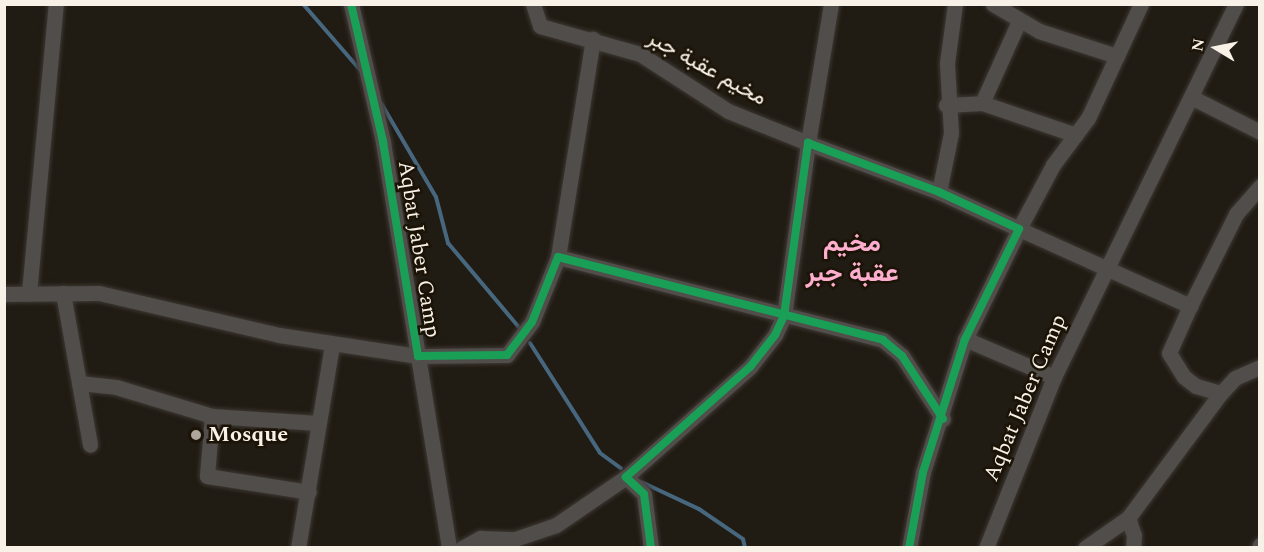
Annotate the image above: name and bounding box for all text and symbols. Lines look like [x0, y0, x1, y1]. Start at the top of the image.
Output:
north arrow [1186, 18, 1246, 78]
street label: مخيم عقبة جبر [643, 24, 771, 112]
text: N [1185, 36, 1211, 53]
street label: Aqbat Jaber Camp [392, 159, 446, 339]
district label: مخيم عقبة جبر [805, 228, 899, 290]
street label: Aqbat Jaber Camp [978, 311, 1072, 485]
place label: Mosque [208, 422, 288, 448]
marker: Mosque [189, 428, 203, 442]

